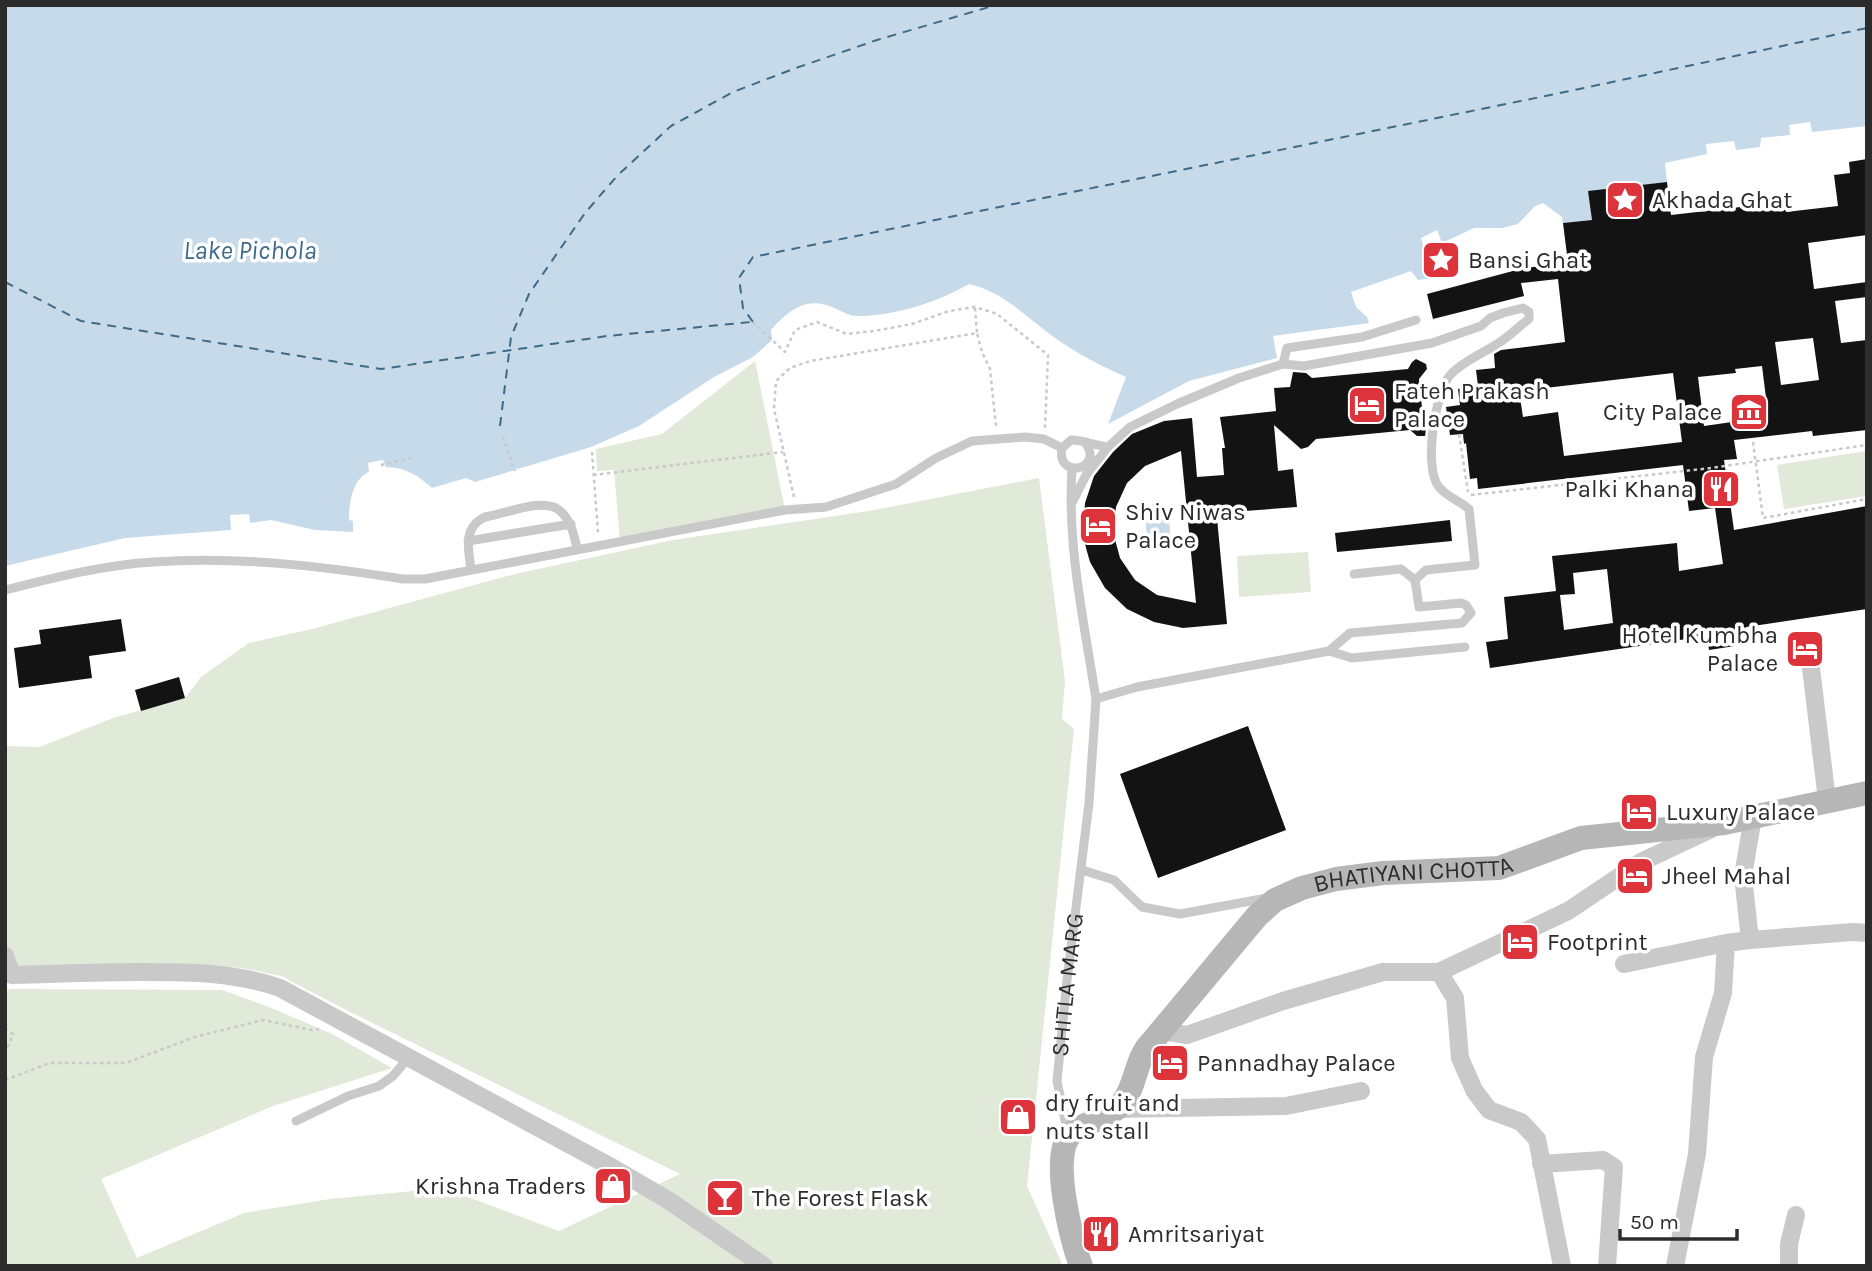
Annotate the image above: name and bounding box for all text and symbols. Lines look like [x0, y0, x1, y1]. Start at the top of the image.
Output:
place icon: Akhada Ghat [1604, 179, 1646, 221]
place label: Akhada Ghat [1652, 186, 1792, 214]
water label: Lake Pichola [183, 235, 317, 266]
place icon: Bansi Ghat [1420, 239, 1462, 281]
place label: Bansi Ghat [1468, 246, 1588, 274]
place label: Fateh Prakash Palace [1394, 377, 1550, 433]
hotel icon: Fateh Prakash Palace [1346, 384, 1388, 426]
museum icon: City Palace [1728, 391, 1770, 433]
place label: City Palace [1603, 398, 1722, 426]
restaurant icon: Palki Khana [1700, 468, 1742, 510]
place label: Palki Khana [1564, 475, 1694, 503]
place label: Shiv Niwas Palace [1125, 498, 1246, 554]
hotel icon: Shiv Niwas Palace [1077, 505, 1119, 547]
place label: Hotel Kumbha Palace [1622, 621, 1778, 677]
hotel icon: Hotel Kumbha Palace [1784, 628, 1826, 670]
hotel icon: Luxury Palace [1618, 791, 1660, 833]
place label: Luxury Palace [1666, 798, 1815, 826]
street label: BHATIYANI CHOTTA [1310, 850, 1517, 898]
hotel icon: Jheel Mahal [1614, 855, 1656, 897]
place label: Jheel Mahal [1662, 862, 1791, 890]
street label: SHITLA MARG [1046, 911, 1089, 1058]
hotel icon: Footprint [1499, 921, 1541, 963]
place label: Footprint [1547, 928, 1648, 956]
hotel icon: Pannadhay Palace [1149, 1042, 1191, 1084]
place label: Pannadhay Palace [1197, 1049, 1396, 1077]
place label: dry fruit and nuts stall [1045, 1089, 1180, 1145]
shop icon: dry fruit and nuts stall [997, 1096, 1039, 1138]
shop icon: Krishna Traders [592, 1165, 634, 1207]
place label: Krishna Traders [415, 1172, 586, 1200]
bar icon: The Forest Flask [704, 1177, 746, 1219]
place label: The Forest Flask [752, 1184, 929, 1212]
scale bar [1620, 1198, 1737, 1242]
text: 50 m [1630, 1210, 1679, 1234]
restaurant icon: Amritsariyat [1080, 1213, 1122, 1255]
place label: Amritsariyat [1128, 1220, 1264, 1248]

